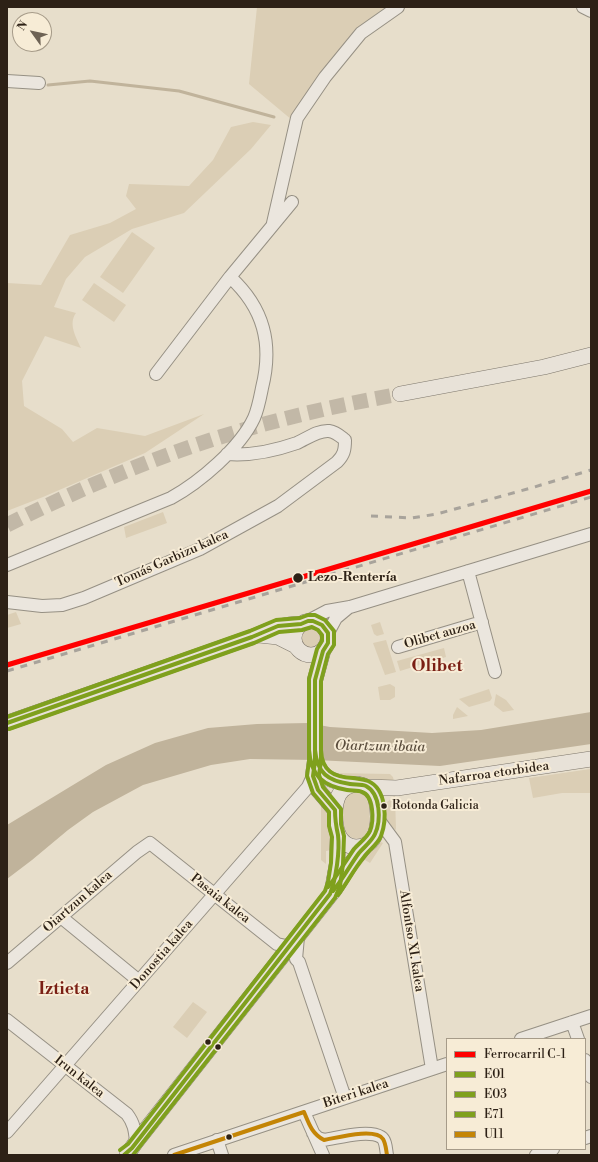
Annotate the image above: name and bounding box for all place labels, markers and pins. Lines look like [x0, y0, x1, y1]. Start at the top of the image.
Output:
place label: Lezo-Rentería [308, 570, 397, 586]
marker: Lezo-Rentería [291, 571, 305, 585]
place label: Rotonda Galicia [392, 799, 479, 813]
marker: Rotonda Galicia [379, 801, 389, 811]
unlabelled marker [203, 1037, 213, 1047]
unlabelled marker [213, 1042, 223, 1052]
unlabelled marker [224, 1132, 234, 1142]

